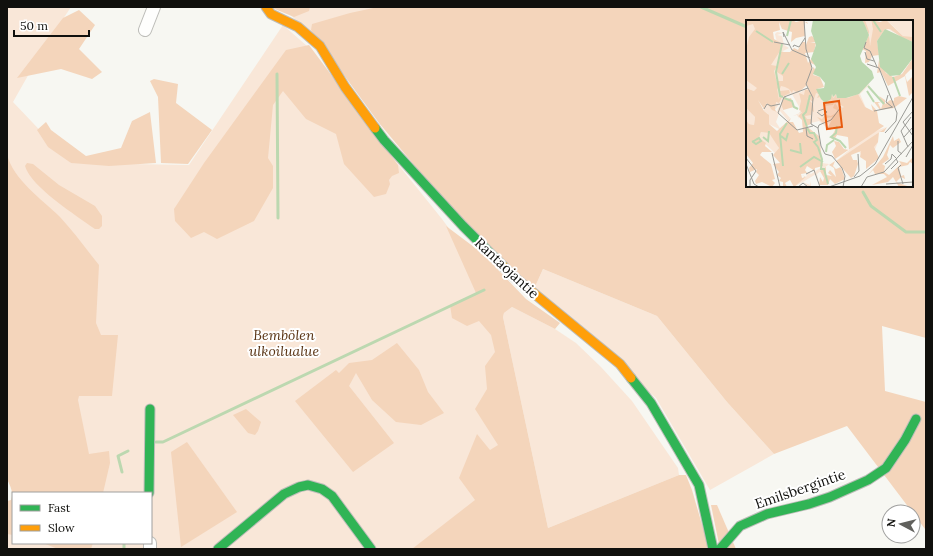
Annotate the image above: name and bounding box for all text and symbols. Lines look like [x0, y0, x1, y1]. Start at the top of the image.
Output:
scale bar [14, 12, 89, 38]
text: 50 m [20, 18, 48, 33]
inset map [746, 20, 913, 187]
street label: Rantaojantie [471, 234, 543, 303]
park label: Bembölen ulkoilualue [249, 326, 319, 360]
street label: Emilsbergintie [752, 465, 848, 513]
legend [12, 492, 152, 544]
text: Fast [48, 500, 71, 515]
north arrow [881, 504, 921, 544]
text: N [884, 517, 899, 528]
text: Slow [48, 520, 75, 535]

